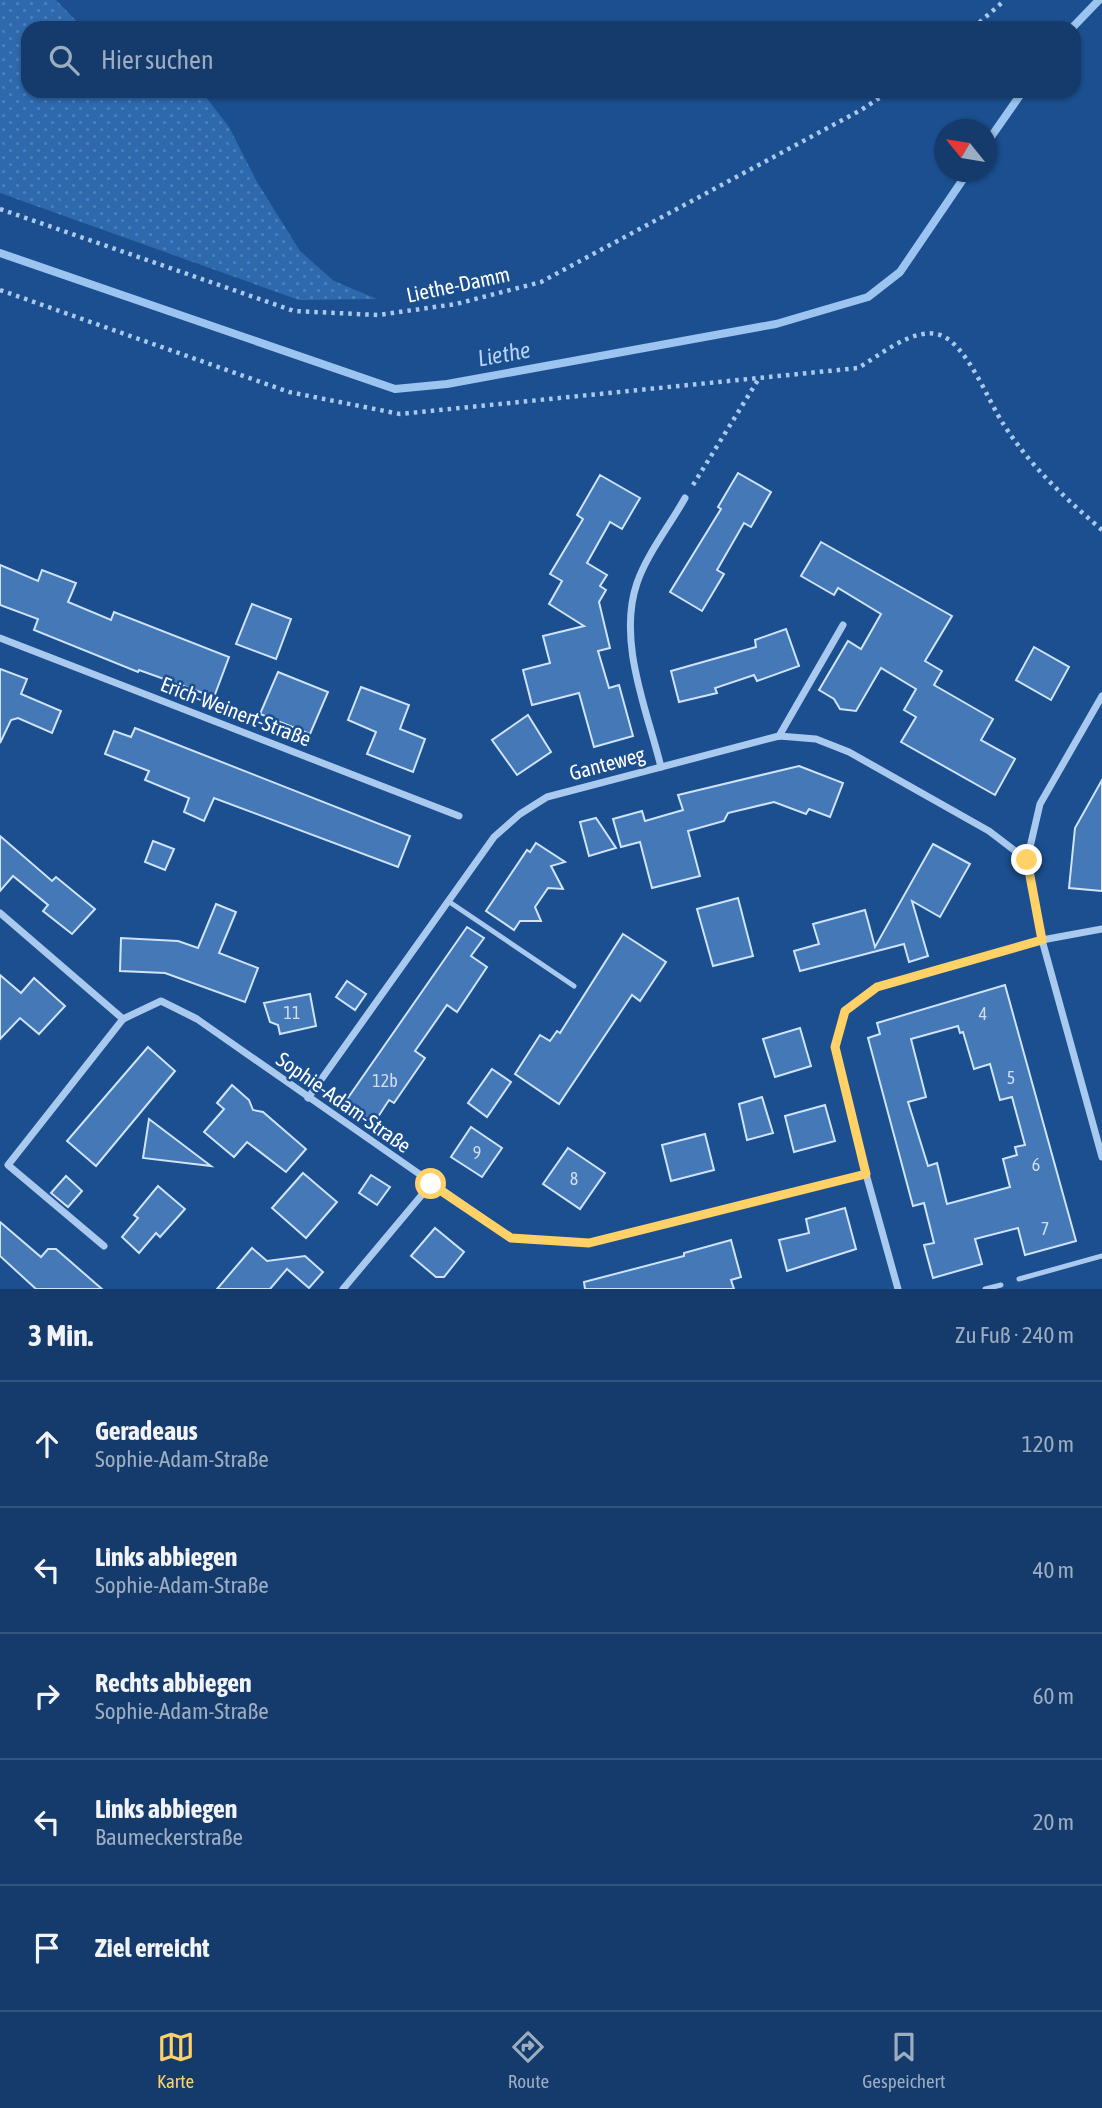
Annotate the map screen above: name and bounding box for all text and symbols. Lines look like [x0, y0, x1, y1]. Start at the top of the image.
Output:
search box [21, 21, 1081, 98]
icon: search [45, 41, 83, 79]
text: Hier suchen [101, 45, 214, 75]
north arrow [934, 119, 997, 182]
street label: Liethe-Damm [404, 261, 512, 307]
water label: Liethe [476, 337, 532, 371]
street label: Erich-Weinert-Straße [158, 671, 314, 751]
street label: Ganteweg [567, 741, 647, 785]
route end [1011, 844, 1042, 875]
house number: 11 [284, 1002, 300, 1023]
house number: 4 [979, 1003, 987, 1024]
street label: Sophie-Adam-Straße [272, 1047, 416, 1157]
house number: 5 [1007, 1067, 1015, 1088]
house number: 12b [372, 1070, 398, 1091]
house number: 9 [473, 1142, 481, 1163]
house number: 6 [1032, 1154, 1040, 1175]
route start [415, 1168, 446, 1199]
house number: 8 [570, 1168, 578, 1189]
house number: 7 [1041, 1218, 1049, 1239]
text: 3 Min. [28, 1318, 93, 1352]
text: Zu Fuß · 240 m [955, 1322, 1074, 1348]
text: Geradeaus [95, 1416, 198, 1446]
icon: ahead [28, 1425, 66, 1463]
text: 120 m [1022, 1431, 1074, 1457]
text: Sophie-Adam-Straße [95, 1446, 269, 1472]
text: Links abbiegen [95, 1542, 237, 1572]
icon: left [28, 1551, 66, 1589]
text: 40 m [1033, 1557, 1074, 1583]
text: Sophie-Adam-Straße [95, 1572, 269, 1598]
text: Rechts abbiegen [95, 1668, 252, 1698]
icon: right [28, 1677, 66, 1715]
text: 60 m [1033, 1683, 1074, 1709]
text: Sophie-Adam-Straße [95, 1698, 269, 1724]
text: Links abbiegen [95, 1794, 237, 1824]
icon: left [28, 1803, 66, 1841]
text: 20 m [1033, 1809, 1074, 1835]
text: Baumeckerstraße [95, 1824, 243, 1850]
icon: arrive [28, 1929, 66, 1967]
text: Ziel erreicht [95, 1933, 210, 1963]
tab: Karte [157, 2028, 195, 2092]
tab: Route [508, 2028, 549, 2092]
tab: Gespeichert [862, 2028, 945, 2092]

